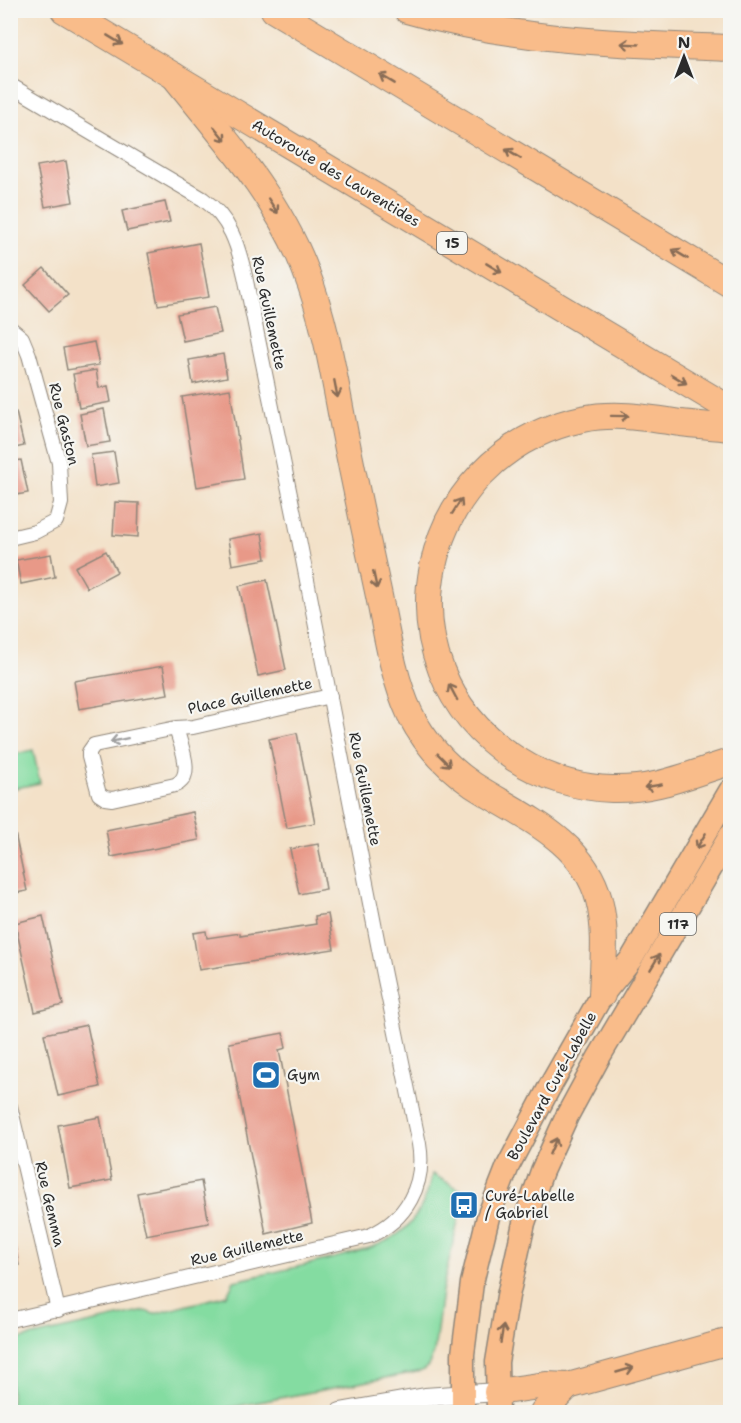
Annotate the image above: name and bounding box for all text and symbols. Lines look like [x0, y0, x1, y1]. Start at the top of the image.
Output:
north arrow [654, 27, 714, 87]
text: N [678, 32, 690, 53]
one-way arrow [106, 35, 123, 47]
one-way arrow [621, 39, 641, 50]
one-way arrow [379, 72, 396, 84]
street label: Autoroute des Laurentides [248, 115, 424, 231]
one-way arrow [213, 125, 226, 141]
one-way arrow [505, 148, 522, 160]
one-way arrow [268, 197, 280, 214]
road number: 15 [437, 232, 467, 254]
one-way arrow [672, 248, 689, 260]
street label: Rue Guillemette [247, 254, 291, 372]
one-way arrow [485, 262, 502, 274]
one-way arrow [670, 374, 687, 386]
one-way arrow [331, 379, 342, 399]
street label: Rue Gaston [44, 381, 84, 467]
one-way arrow [609, 410, 629, 422]
one-way arrow [451, 498, 463, 515]
one-way arrow [370, 571, 382, 590]
street label: Place Guillemette [186, 673, 314, 719]
one-way arrow [447, 684, 459, 701]
street label: Rue Guillemette [344, 730, 386, 848]
one-way arrow [110, 735, 129, 746]
one-way arrow [436, 752, 451, 767]
one-way arrow [644, 780, 664, 791]
one-way arrow [694, 832, 706, 849]
road number: 117 [660, 913, 696, 935]
one-way arrow [649, 954, 661, 971]
street label: Boulevard Curé-Labelle [503, 1008, 601, 1164]
sports icon: Gym [250, 1059, 282, 1091]
place label: Gym [287, 1065, 320, 1085]
one-way arrow [547, 1138, 559, 1156]
street label: Rue Gemma [30, 1159, 70, 1249]
place label: Curé-Labelle / Gabriel [485, 1186, 575, 1223]
bus stop icon: Curé-Labelle / Gabriel [448, 1189, 480, 1221]
street label: Rue Guillemette [189, 1225, 305, 1271]
one-way arrow [496, 1325, 507, 1344]
one-way arrow [615, 1364, 634, 1375]

